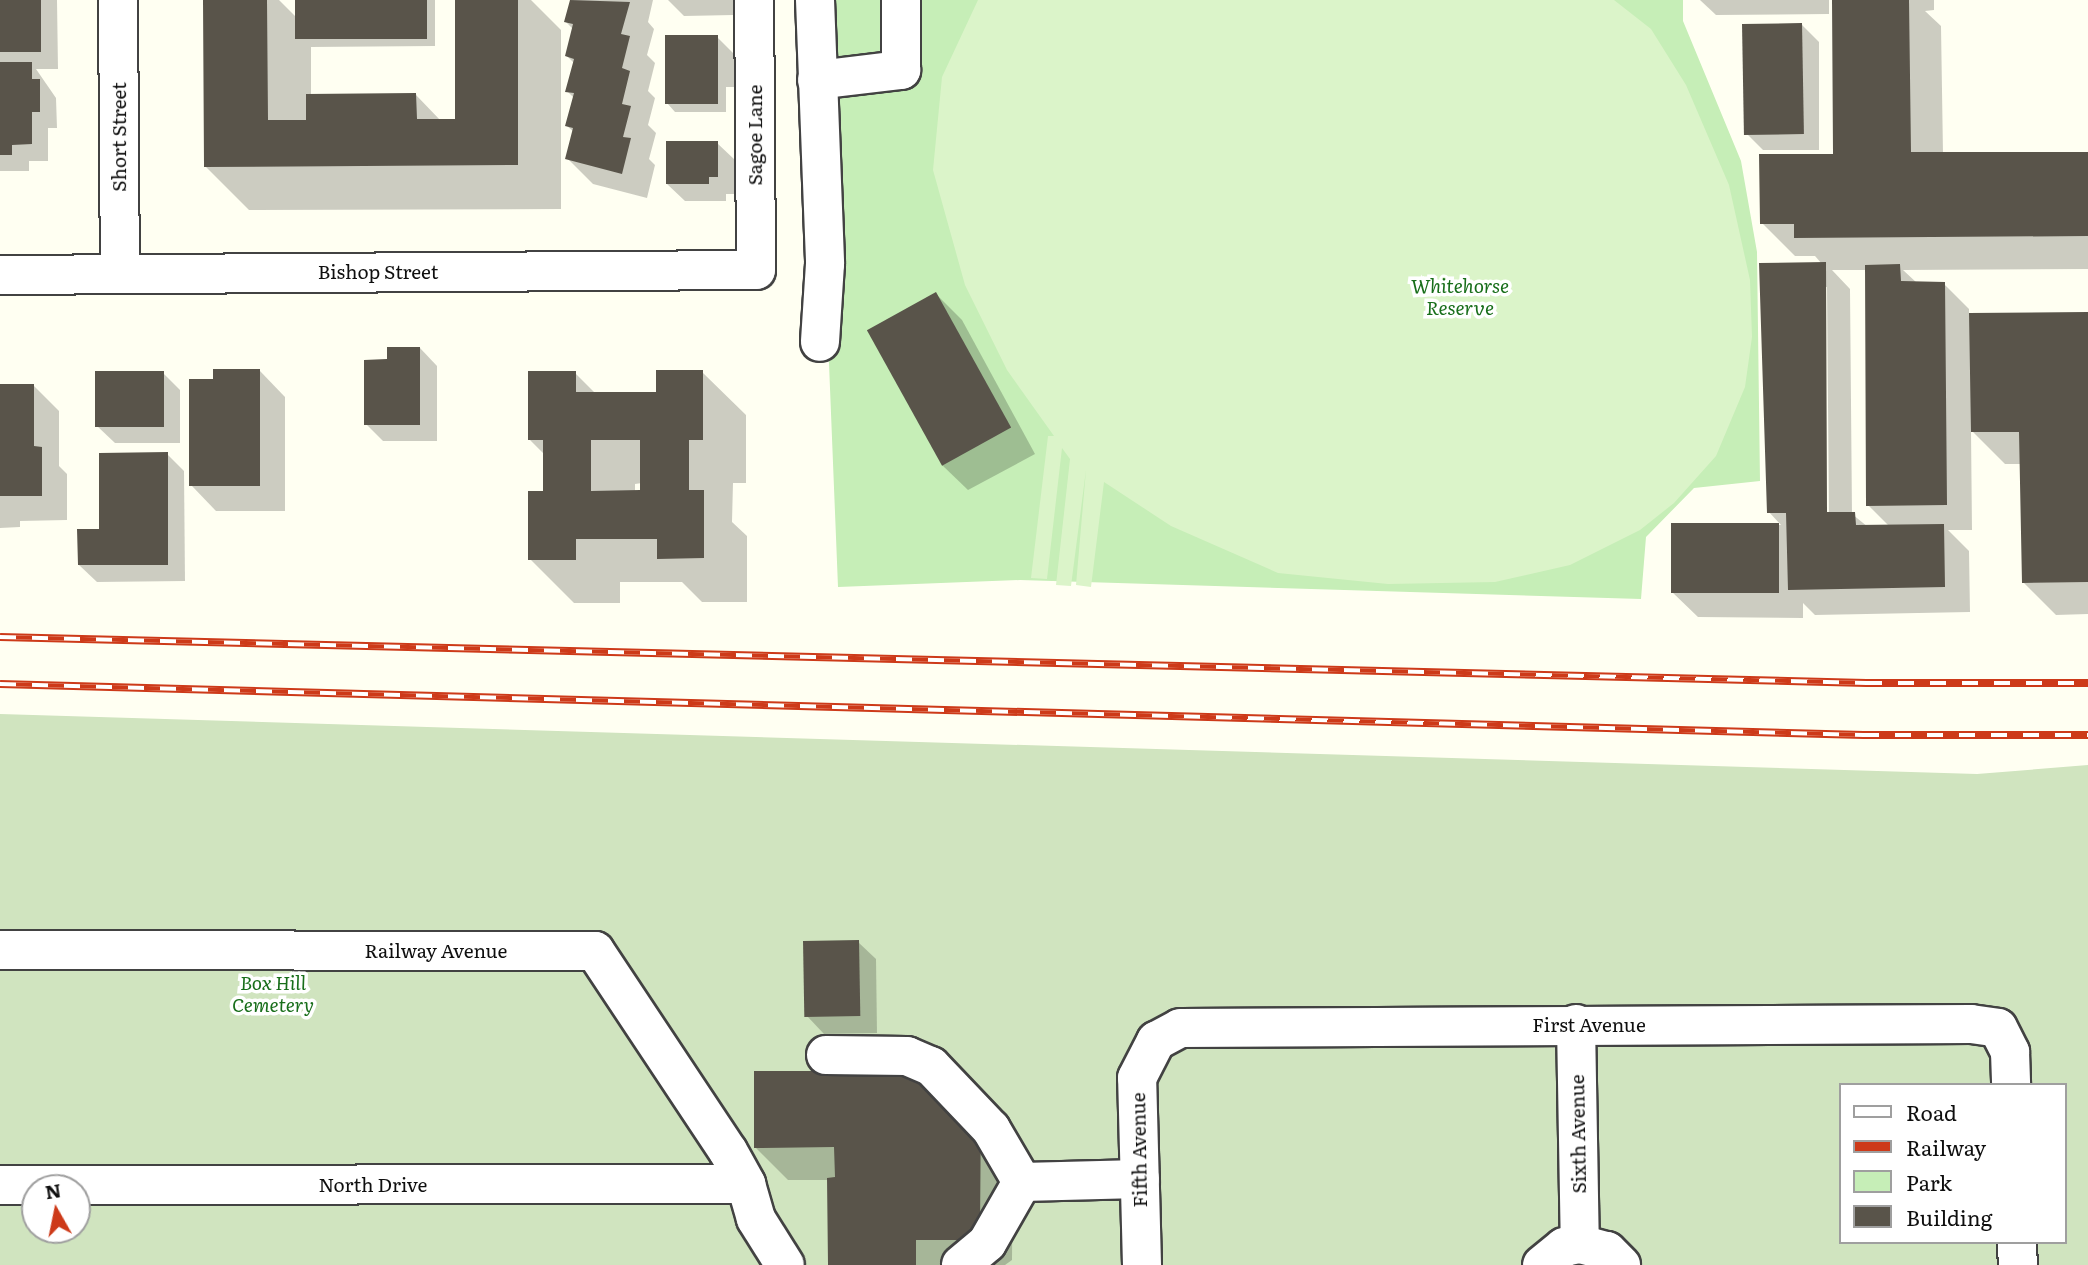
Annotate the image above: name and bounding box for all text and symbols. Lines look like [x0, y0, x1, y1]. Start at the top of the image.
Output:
street label: Short Street [108, 82, 130, 192]
street label: Sagoe Lane [744, 85, 766, 185]
street label: Bishop Street [318, 261, 438, 283]
park label: Whitehorse Reserve [1411, 275, 1509, 319]
street label: Railway Avenue [365, 940, 507, 962]
park label: Box Hill Cemetery [232, 972, 314, 1016]
street label: First Avenue [1532, 1014, 1646, 1036]
street label: Sixth Avenue [1566, 1074, 1590, 1194]
legend [1840, 1083, 2067, 1244]
street label: Fifth Avenue [1127, 1092, 1151, 1208]
text: Road [1906, 1096, 1957, 1127]
text: Railway [1906, 1131, 1986, 1162]
text: Park [1906, 1166, 1952, 1197]
north arrow [21, 1174, 91, 1244]
street label: North Drive [319, 1174, 427, 1196]
text: N [43, 1175, 63, 1205]
text: Building [1906, 1201, 1992, 1232]

